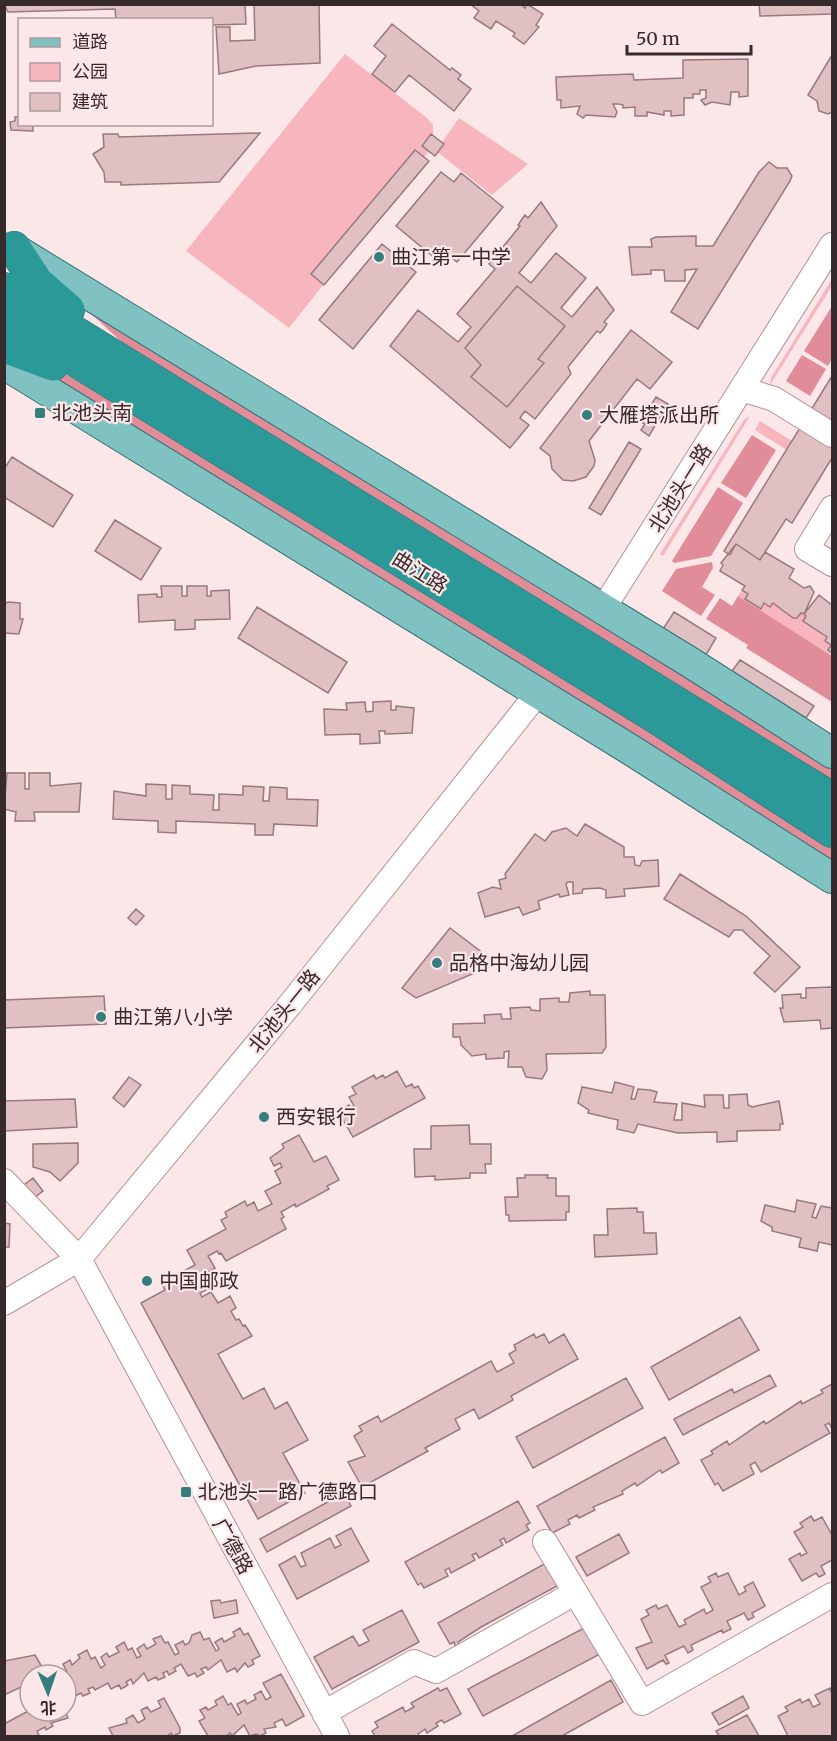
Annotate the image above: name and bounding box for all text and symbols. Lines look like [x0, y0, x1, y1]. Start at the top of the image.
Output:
legend [18, 18, 213, 126]
scale bar [627, 18, 752, 56]
text: 50 m [636, 27, 680, 50]
text: 道路 [72, 30, 108, 53]
text: 公园 [72, 60, 108, 83]
text: 建筑 [72, 90, 108, 113]
place label: 曲江第一中学 [391, 244, 511, 269]
marker: 曲江第一中学 [372, 250, 386, 264]
place label: 北池头南 [52, 400, 132, 425]
place label: 大雁塔派出所 [599, 402, 719, 427]
marker: 北池头南 [33, 406, 47, 420]
marker: 大雁塔派出所 [580, 408, 594, 422]
street label: 北池头一路 [642, 439, 717, 537]
street label: 曲江路 [388, 545, 452, 598]
place label: 品格中海幼儿园 [449, 950, 589, 975]
marker: 品格中海幼儿园 [430, 956, 444, 970]
street label: 北池头一路 [242, 964, 325, 1057]
place label: 曲江第八小学 [113, 1004, 233, 1029]
marker: 曲江第八小学 [94, 1010, 108, 1024]
place label: 西安银行 [276, 1104, 356, 1129]
marker: 西安银行 [257, 1110, 271, 1124]
place label: 中国邮政 [159, 1268, 239, 1293]
marker: 中国邮政 [140, 1274, 154, 1288]
place label: 北池头一路广德路口 [198, 1479, 378, 1504]
marker: 北池头一路广德路口 [179, 1485, 193, 1499]
street label: 广德路 [208, 1513, 259, 1578]
north arrow [18, 1663, 78, 1723]
text: 北 [40, 1698, 57, 1718]

